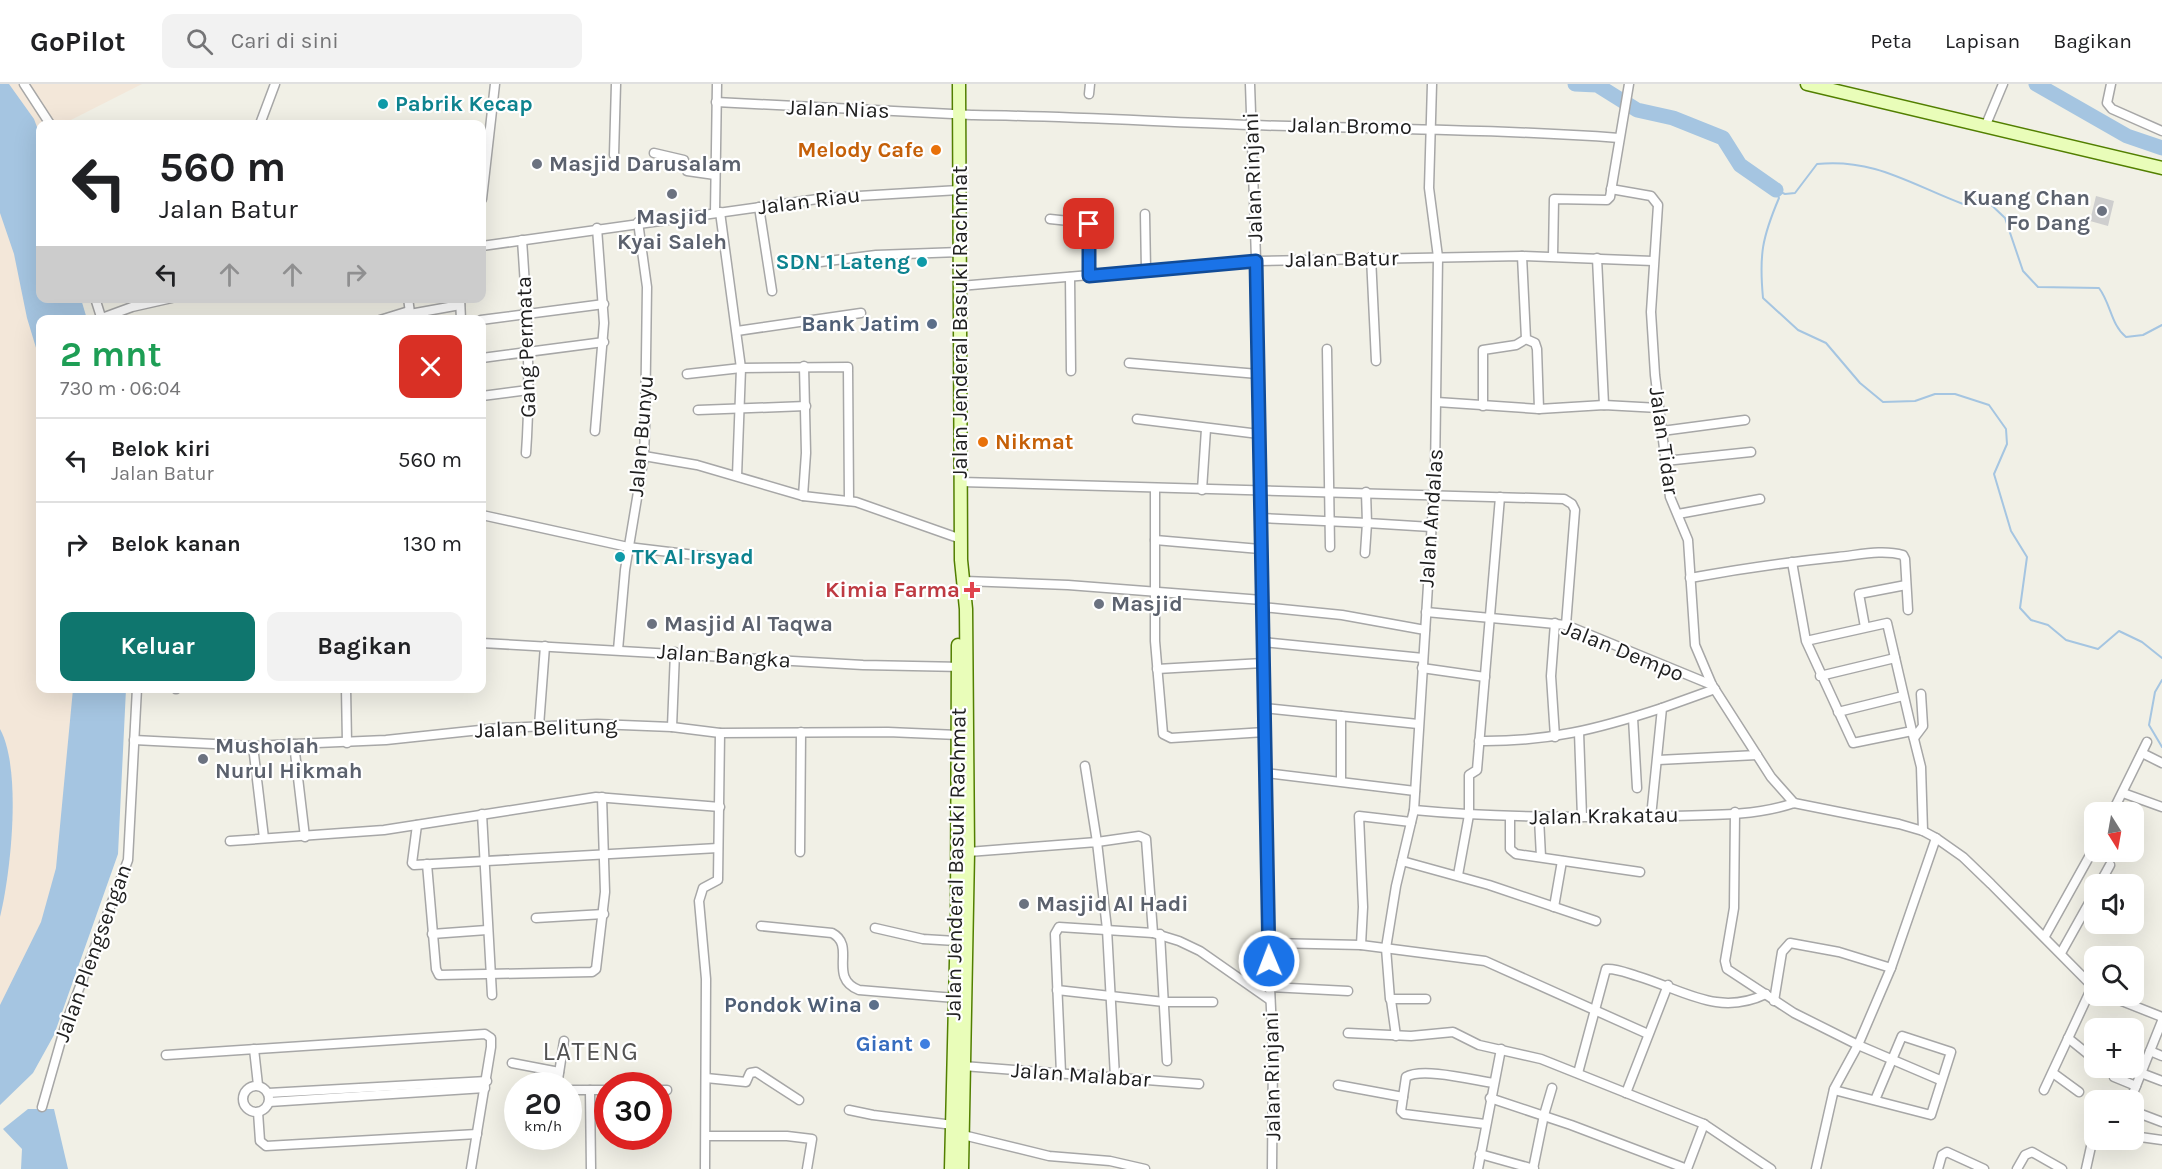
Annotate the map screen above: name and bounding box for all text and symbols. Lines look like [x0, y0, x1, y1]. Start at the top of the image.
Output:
search box [162, 14, 582, 68]
text: GoPilot [30, 25, 126, 58]
icon: search [183, 25, 216, 58]
text: Cari di sini [231, 28, 339, 54]
text: Peta [1870, 29, 1912, 53]
text: Lapisan [1945, 29, 2020, 53]
text: Bagikan [2053, 29, 2132, 53]
place label: Pabrik Kecap [395, 91, 533, 117]
street label: Jalan Nias [786, 94, 890, 124]
marker: Pabrik Kecap [376, 97, 390, 111]
street label: Jalan Rinjani [1238, 112, 1268, 242]
street label: Jalan Bromo [1288, 112, 1412, 140]
place label: Melody Cafe [797, 137, 924, 163]
text: 560 m [159, 142, 286, 192]
marker: Melody Cafe [929, 143, 943, 157]
icon: left [60, 144, 138, 222]
place label: Masjid Darusalam [549, 151, 742, 177]
marker: Masjid Darusalam [530, 157, 544, 171]
street label: Jalan Jenderal Basuki Rachmat [947, 165, 973, 479]
street label: Jalan Riau [756, 182, 862, 220]
place label: Kuang Chan Fo Dang [1963, 185, 2090, 236]
marker: Masjid Kyai Saleh [665, 187, 679, 201]
text: Jalan Batur [159, 193, 298, 225]
pin [1063, 198, 1114, 249]
place label: Masjid Kyai Saleh [617, 204, 727, 255]
marker: Kuang Chan Fo Dang [2095, 204, 2109, 218]
icon: arrive [1072, 207, 1105, 240]
street label: Jalan Batur [1285, 245, 1399, 273]
place label: SDN 1 Lateng [776, 249, 910, 275]
marker: SDN 1 Lateng [915, 255, 929, 269]
icon: left [150, 258, 183, 291]
icon: ahead [213, 258, 246, 291]
icon: ahead [276, 258, 309, 291]
icon: right [339, 258, 372, 291]
street label: Gang Permata [511, 276, 541, 418]
place label: Bank Jatim [801, 311, 920, 337]
marker: Bank Jatim [925, 317, 939, 331]
text: 2 mnt [60, 333, 162, 375]
button: close [399, 335, 462, 398]
street label: Jalan Bunyu [623, 374, 659, 498]
text: 730 m · 06:04 [60, 377, 181, 400]
street label: Jalan Tidar [1644, 385, 1684, 497]
place label: Nikmat [995, 429, 1074, 455]
marker: Nikmat [976, 435, 990, 449]
text: Belok kiri [111, 436, 211, 462]
icon: left [60, 444, 93, 477]
text: 560 m [398, 447, 462, 473]
street label: Jalan Andalas [1413, 448, 1449, 588]
text: Jalan Batur [111, 462, 214, 485]
icon: right [60, 528, 93, 561]
text: Belok kanan [111, 531, 241, 557]
text: 130 m [403, 531, 462, 557]
place label: TK Al Irsyad [632, 544, 754, 570]
marker: TK Al Irsyad [613, 550, 627, 564]
place label: Kimia Farma [825, 577, 960, 603]
marker: Kimia Farma [965, 583, 979, 597]
place label: Masjid [1111, 591, 1183, 617]
marker: Masjid [1092, 597, 1106, 611]
place label: Masjid Al Taqwa [664, 611, 833, 637]
button: Keluar [60, 612, 255, 681]
button: Bagikan [267, 612, 462, 681]
street label: Jalan Dempo [1558, 615, 1688, 687]
marker: Masjid Al Taqwa [645, 617, 659, 631]
street label: Jalan Bangka [656, 638, 792, 674]
street label: Jalan Jenderal Basuki Rachmat [940, 707, 972, 1021]
street label: Jalan Belitung [474, 712, 618, 743]
place label: Musholah Nurul Hikmah [215, 733, 362, 784]
marker: Musholah Nurul Hikmah [196, 752, 210, 766]
street label: Jalan Krakatau [1529, 802, 1679, 830]
north arrow [2084, 802, 2144, 862]
map controls [2084, 802, 2144, 1150]
street label: Jalan Plengsengan [49, 861, 137, 1045]
button: sound [2084, 874, 2144, 934]
place label: Masjid Al Hadi [1036, 891, 1189, 917]
marker: Masjid Al Hadi [1017, 897, 1031, 911]
position arrow [1237, 929, 1301, 993]
button: search [2084, 946, 2144, 1006]
place label: Pondok Wina [724, 992, 862, 1018]
marker: Pondok Wina [867, 998, 881, 1012]
street label: Jalan Rinjani [1258, 1011, 1286, 1141]
button: + [2084, 1018, 2144, 1078]
place label: Giant [856, 1031, 913, 1057]
district label: LATENG [542, 1036, 640, 1067]
marker: Giant [918, 1037, 932, 1051]
street label: Jalan Malabar [1010, 1057, 1152, 1093]
speed limit sign: 30 [594, 1072, 672, 1150]
text: 20 [524, 1086, 562, 1122]
button: − [2084, 1090, 2144, 1150]
text: km/h [524, 1117, 562, 1135]

